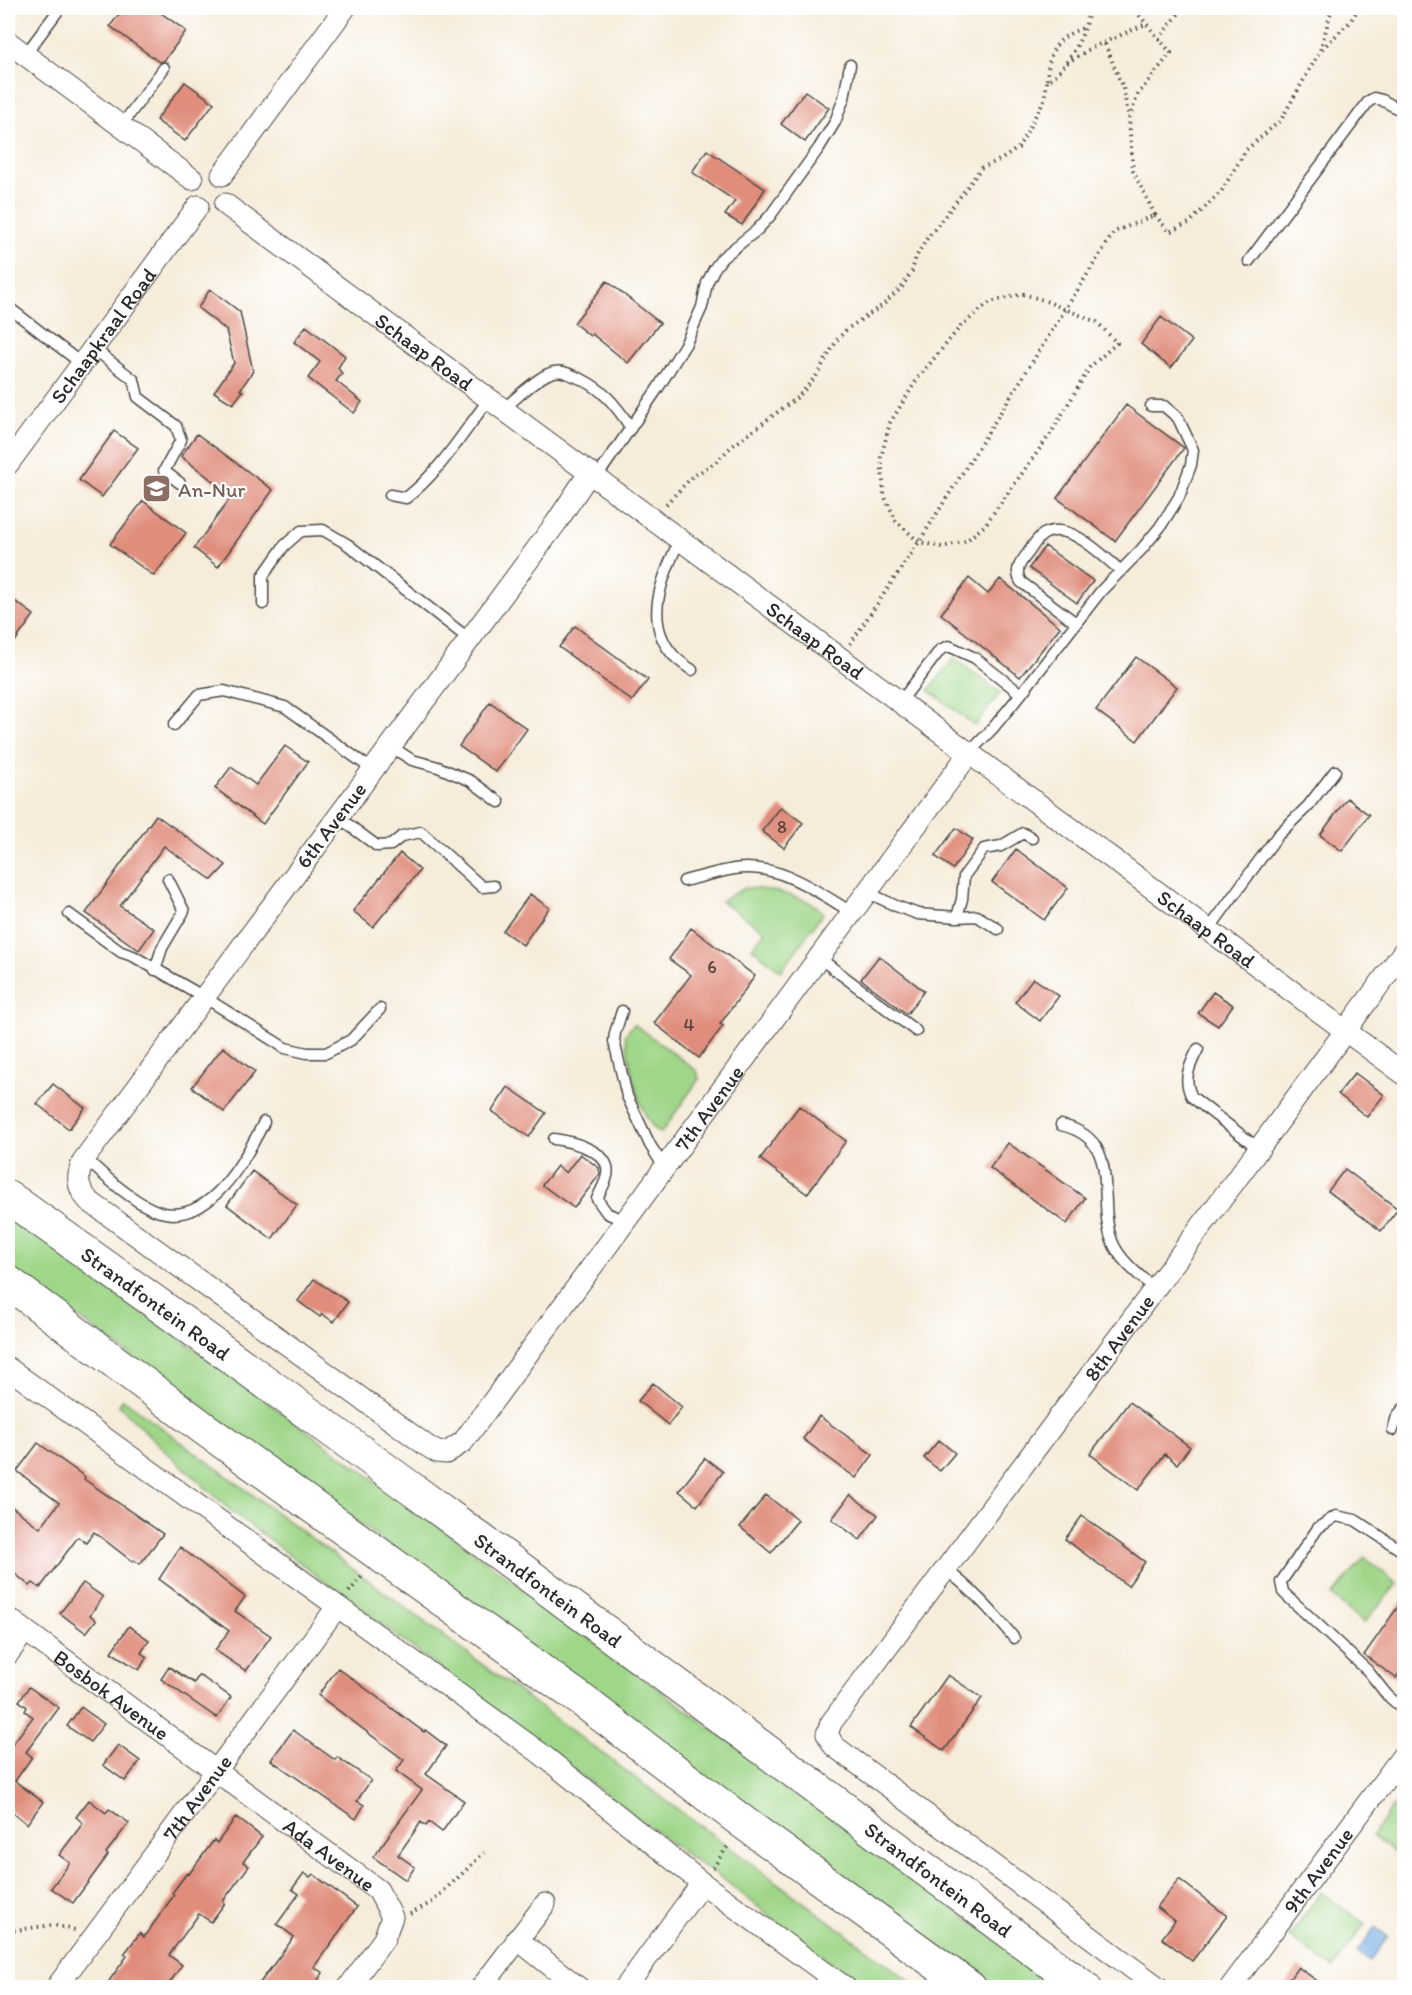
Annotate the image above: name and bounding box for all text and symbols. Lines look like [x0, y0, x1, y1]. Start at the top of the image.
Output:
street label: Schaapkraal Road [45, 262, 161, 408]
street label: Schaap Road [371, 307, 479, 396]
school or university icon: An-Nur [141, 473, 173, 505]
place label: An-Nur [178, 477, 246, 502]
street label: Schaap Road [762, 595, 870, 684]
street label: 6th Avenue [291, 777, 371, 873]
house number: 8 [777, 816, 787, 838]
street label: Schaap Road [1153, 884, 1261, 973]
house number: 6 [707, 956, 717, 978]
house number: 4 [684, 1014, 695, 1036]
street label: 7th Avenue [669, 1060, 748, 1156]
street label: Strandfontein Road [77, 1241, 236, 1365]
street label: 8th Avenue [1078, 1289, 1159, 1385]
street label: Strandfontein Road [470, 1527, 628, 1653]
street label: Bosbok Avenue [49, 1644, 174, 1745]
street label: 7th Avenue [157, 1749, 237, 1845]
street label: Ada Avenue [279, 1812, 380, 1896]
street label: Strandfontein Road [860, 1816, 1018, 1943]
street label: 9th Avenue [1278, 1822, 1358, 1918]

